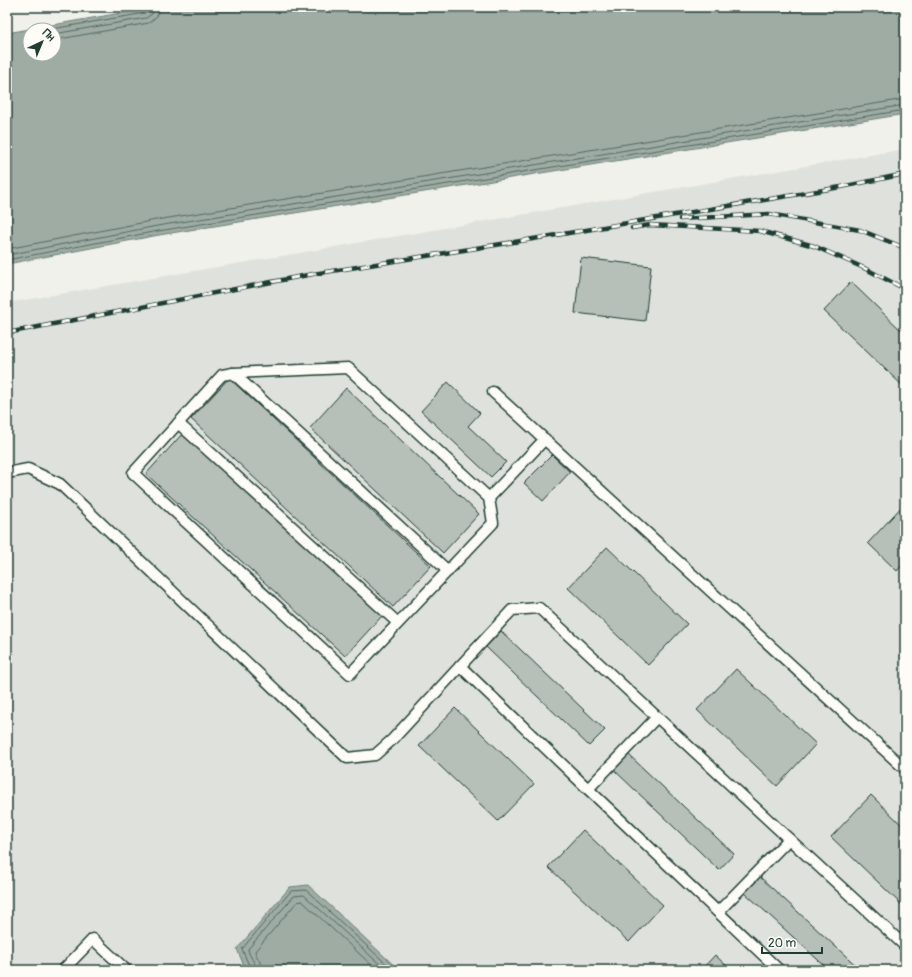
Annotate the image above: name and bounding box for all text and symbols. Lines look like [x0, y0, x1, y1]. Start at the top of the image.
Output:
north arrow [22, 22, 62, 62]
text: Пн [40, 26, 58, 44]
scale bar [762, 929, 822, 955]
text: 20 m [768, 936, 797, 951]

